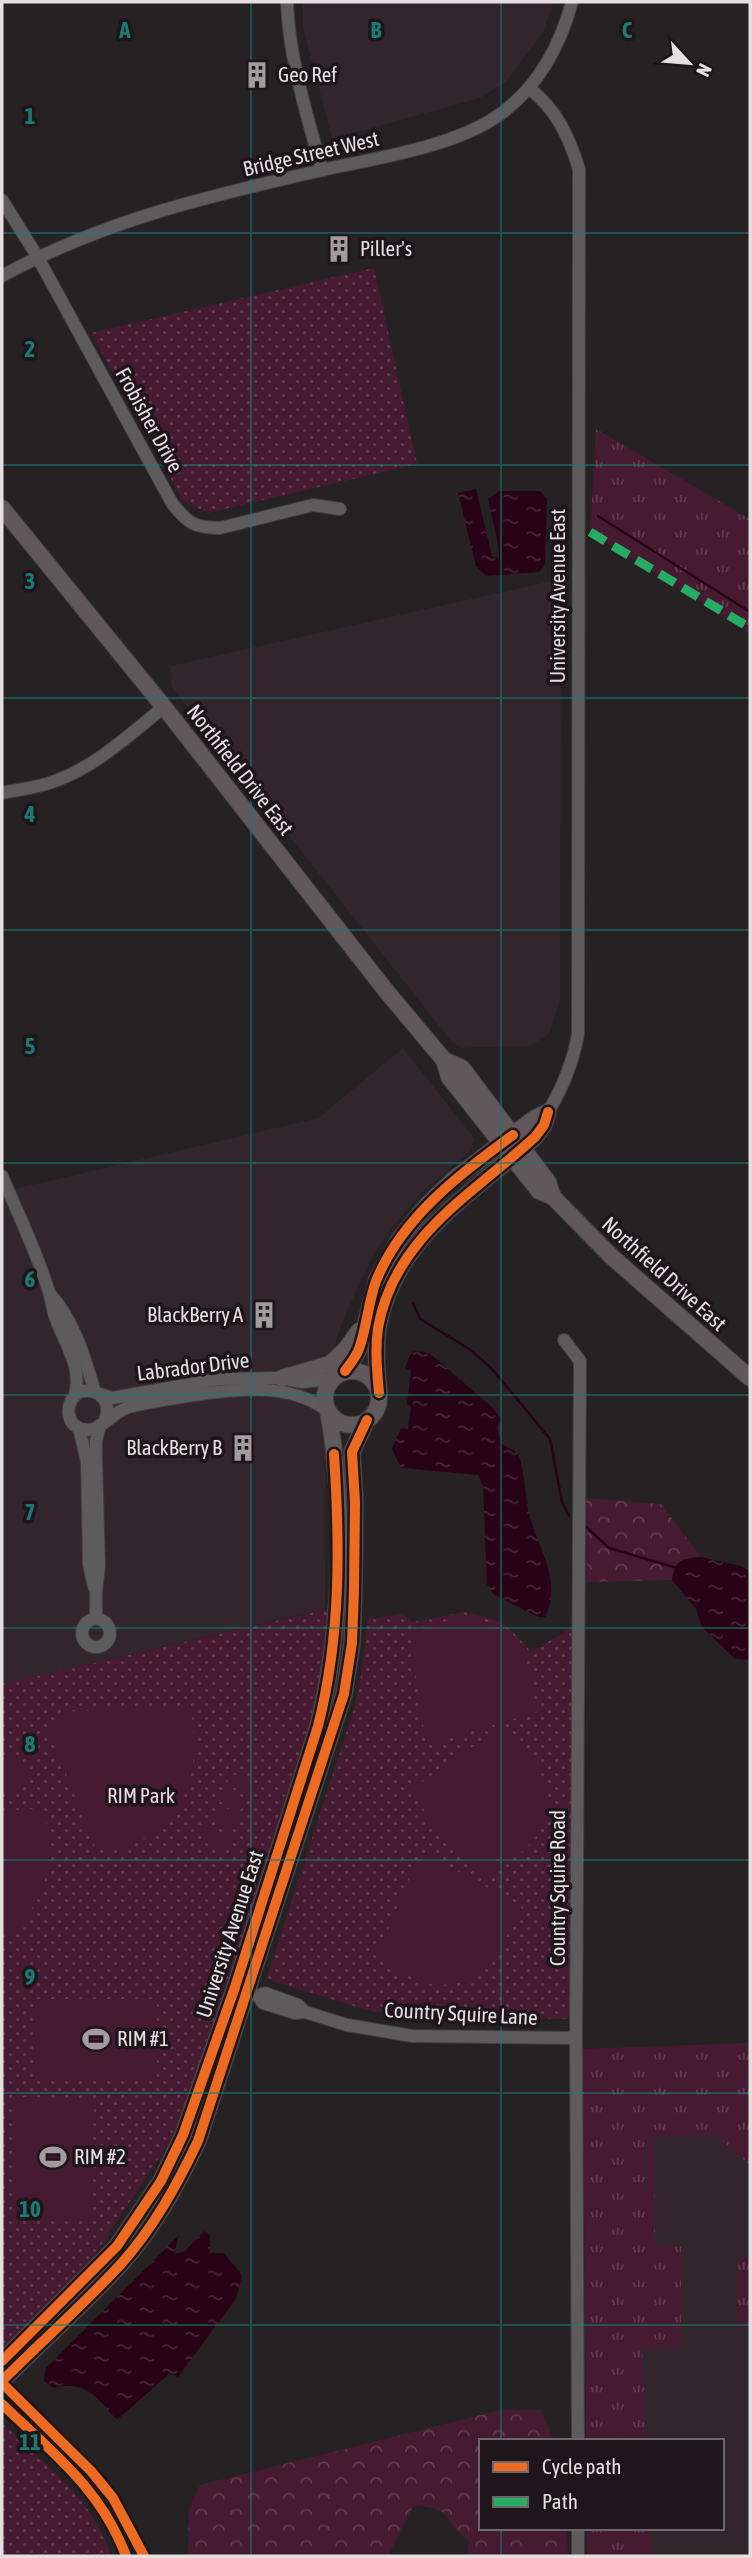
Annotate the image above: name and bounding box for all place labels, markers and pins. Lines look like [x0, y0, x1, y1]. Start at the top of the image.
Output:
building icon: Geo Ref [242, 60, 272, 90]
place label: Geo Ref [278, 62, 337, 86]
building icon: Piller's [324, 234, 354, 264]
place label: Piller's [360, 236, 412, 260]
building icon: BlackBerry A [249, 1300, 279, 1330]
place label: BlackBerry A [147, 1302, 244, 1326]
building icon: BlackBerry B [228, 1433, 258, 1463]
place label: BlackBerry B [126, 1435, 222, 1459]
sports icon: RIM #1 [81, 2024, 111, 2054]
place label: RIM #1 [117, 2026, 169, 2050]
sports icon: RIM #2 [38, 2142, 68, 2172]
place label: RIM #2 [74, 2144, 126, 2168]

